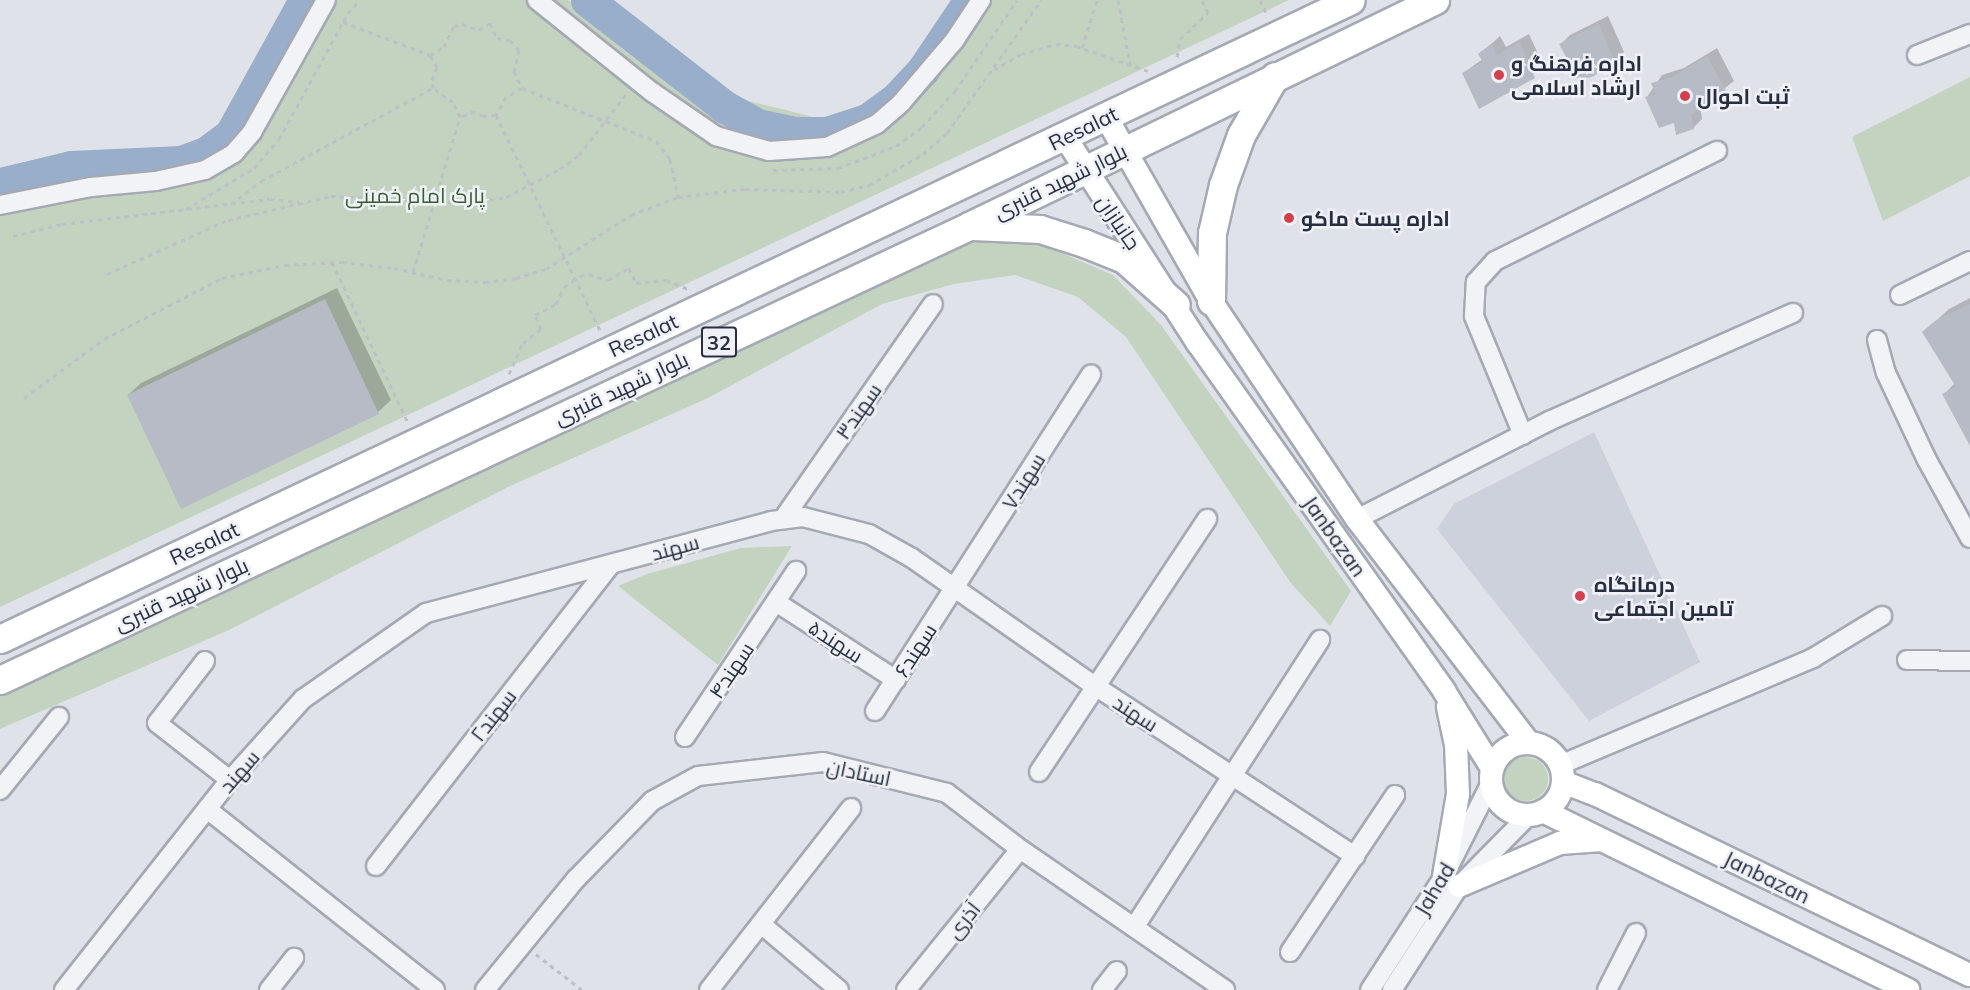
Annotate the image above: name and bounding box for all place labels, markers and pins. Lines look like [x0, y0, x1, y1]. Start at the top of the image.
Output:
place label: اداره فرهنگ و ارشاد اسلامی [1511, 50, 1642, 100]
marker: اداره فرهنگ و ارشاد اسلامی [1492, 68, 1506, 82]
place label: ثبت احوال [1697, 83, 1789, 109]
marker: ثبت احوال [1678, 89, 1692, 103]
place label: اداره پست ماکو [1301, 205, 1450, 231]
marker: اداره پست ماکو [1282, 211, 1296, 225]
place label: درمانگاه تامین اجتماعی [1594, 571, 1734, 621]
marker: درمانگاه تامین اجتماعی [1571, 587, 1589, 605]

